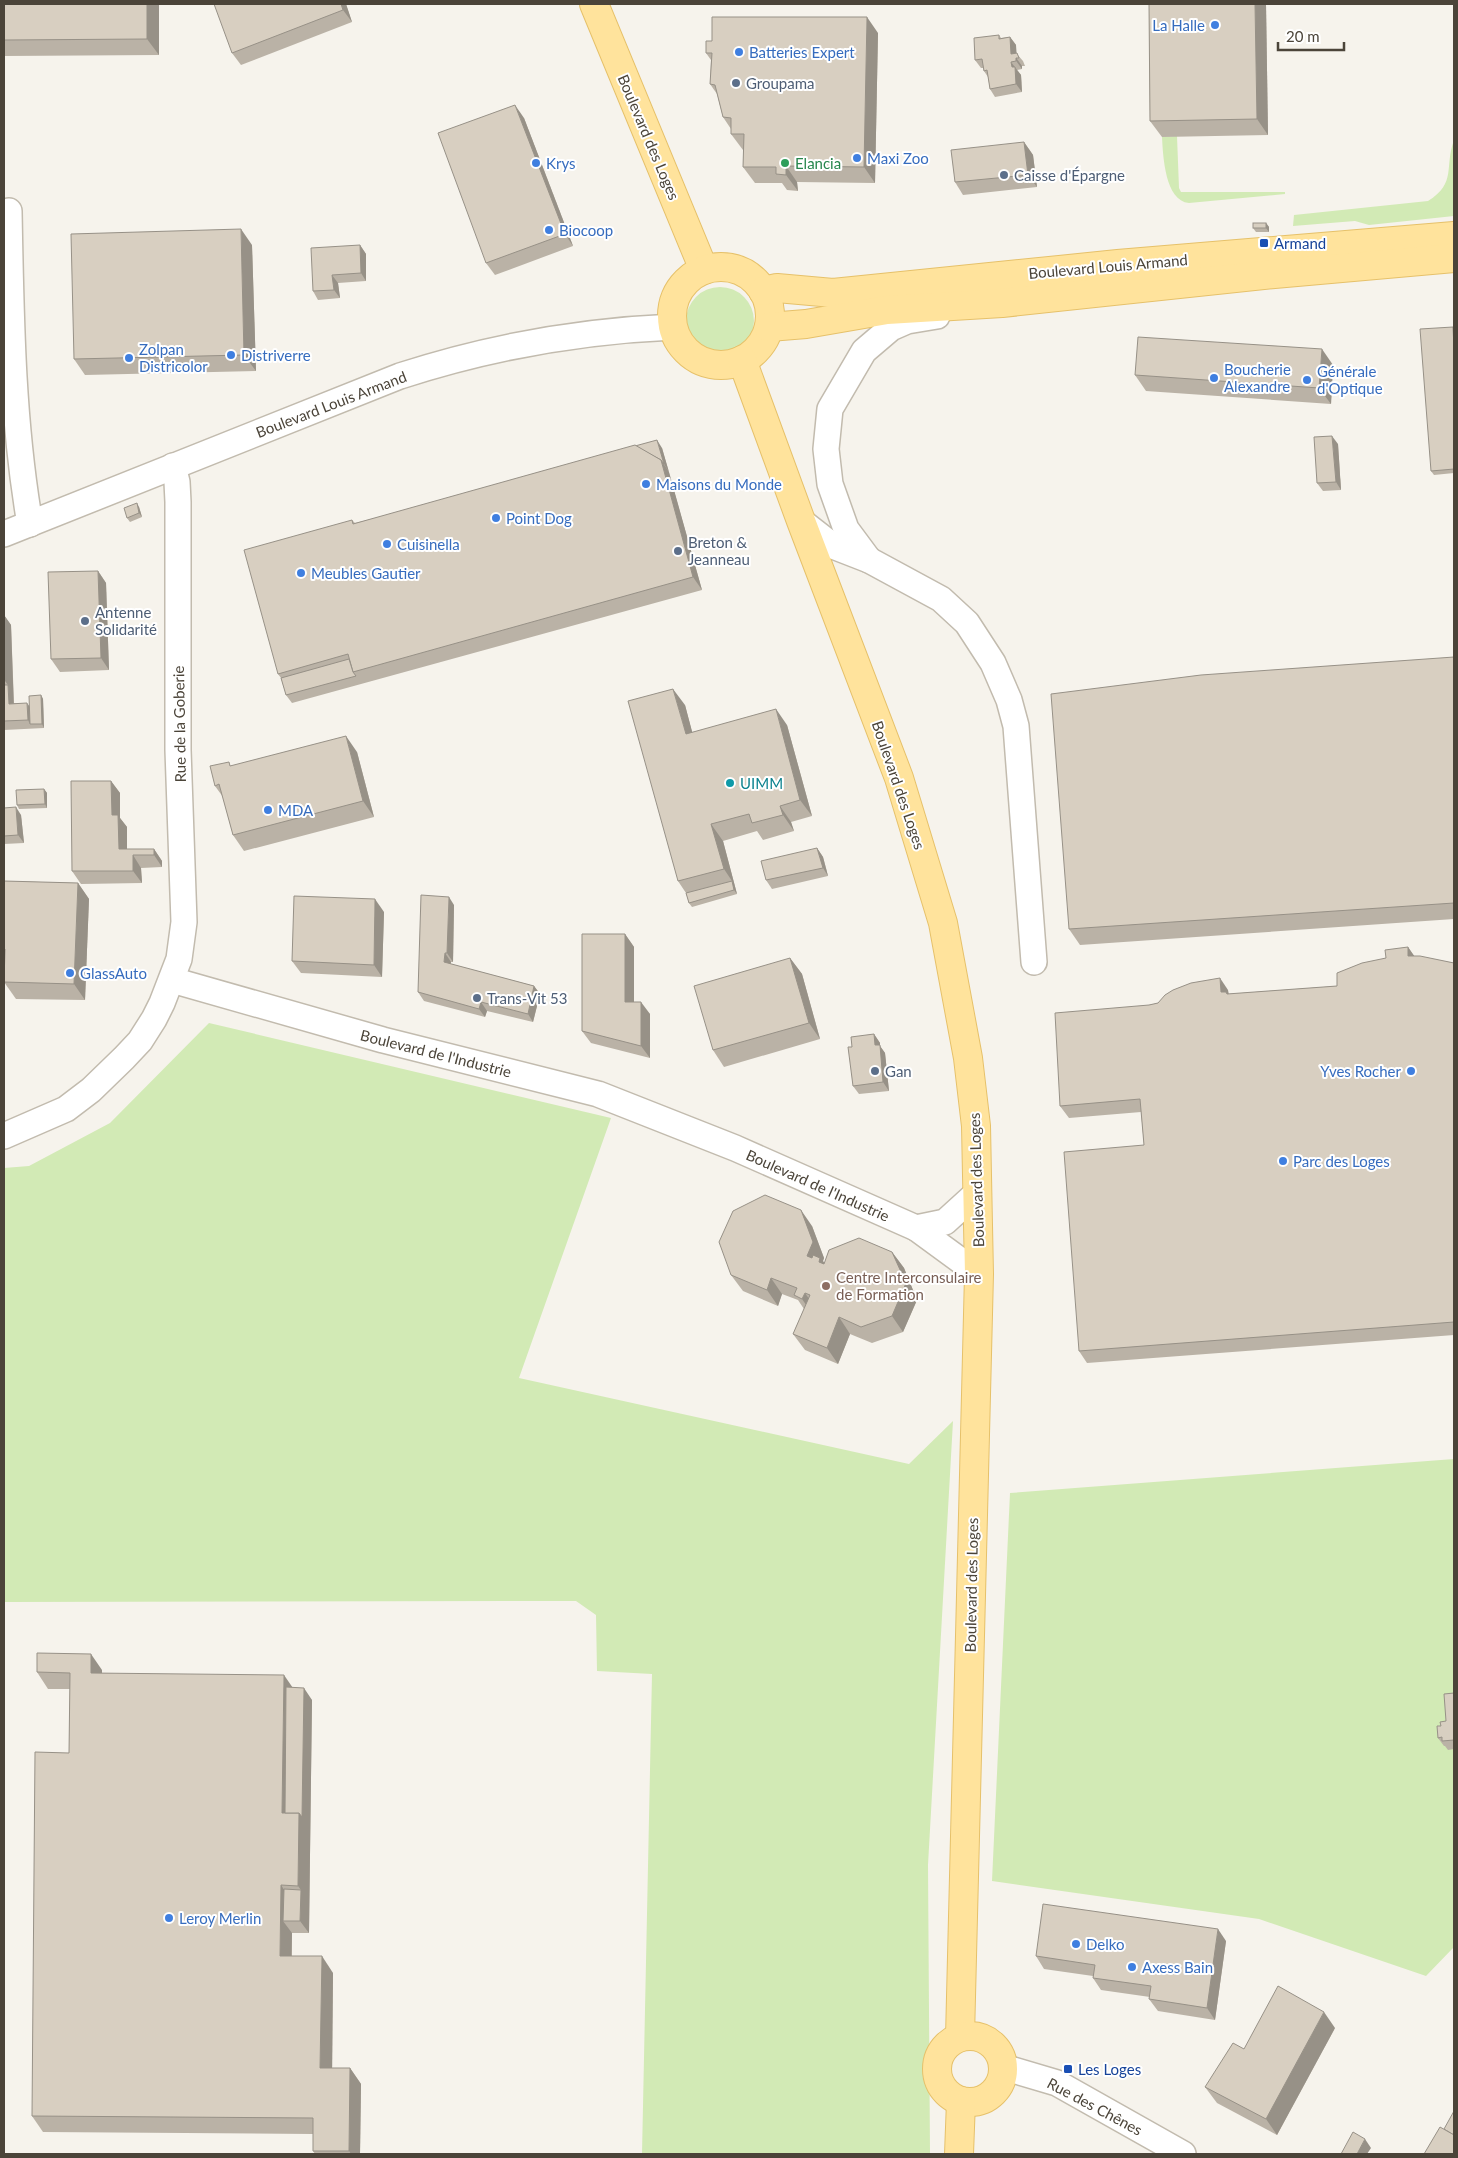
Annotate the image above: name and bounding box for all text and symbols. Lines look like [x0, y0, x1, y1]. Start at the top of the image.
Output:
place label: La Halle [1152, 16, 1205, 34]
marker: La Halle [1209, 19, 1221, 31]
scale bar [1278, 20, 1344, 52]
text: 20 m [1286, 27, 1320, 45]
place label: Batteries Expert [749, 43, 855, 61]
marker: Batteries Expert [733, 46, 745, 58]
street label: Boulevard des Loges [614, 72, 684, 202]
place label: Groupama [746, 74, 815, 92]
marker: Groupama [730, 77, 742, 89]
place label: Maxi Zoo [867, 149, 929, 167]
marker: Maxi Zoo [851, 152, 863, 164]
place label: Krys [546, 154, 576, 172]
place label: Elancia [795, 154, 841, 172]
marker: Krys [530, 157, 542, 169]
marker: Elancia [779, 157, 791, 169]
place label: Caisse d'Épargne [1014, 166, 1125, 184]
marker: Caisse d'Épargne [998, 169, 1010, 181]
place label: Biocoop [559, 221, 613, 239]
marker: Biocoop [543, 224, 555, 236]
place label: Armand [1274, 234, 1326, 252]
marker: Armand [1258, 237, 1270, 249]
street label: Boulevard Louis Armand [1028, 250, 1188, 282]
place label: Zolpan Districolor [139, 340, 208, 375]
place label: Distriverre [241, 346, 311, 364]
marker: Distriverre [225, 349, 237, 361]
marker: Zolpan Districolor [123, 352, 135, 364]
place label: Boucherie Alexandre [1224, 360, 1291, 395]
place label: Générale d'Optique [1317, 362, 1383, 397]
street label: Boulevard Louis Armand [253, 367, 409, 441]
marker: Boucherie Alexandre [1208, 372, 1220, 384]
marker: Générale d'Optique [1301, 374, 1313, 386]
place label: Maisons du Monde [656, 475, 782, 493]
marker: Maisons du Monde [640, 478, 652, 490]
place label: Point Dog [506, 509, 572, 527]
marker: Point Dog [490, 512, 502, 524]
place label: Breton & Jeanneau [688, 533, 750, 568]
place label: Cuisinella [397, 535, 460, 553]
marker: Cuisinella [381, 538, 393, 550]
marker: Breton & Jeanneau [672, 545, 684, 557]
place label: Meubles Gautier [311, 564, 421, 582]
marker: Meubles Gautier [295, 567, 307, 579]
place label: Antenne Solidarité [95, 603, 157, 638]
marker: Antenne Solidarité [79, 615, 91, 627]
street label: Rue de la Goberie [169, 665, 189, 783]
street label: Boulevard des Loges [869, 718, 929, 852]
place label: UIMM [740, 774, 783, 792]
marker: UIMM [724, 777, 736, 789]
place label: MDA [278, 801, 314, 819]
marker: MDA [262, 804, 274, 816]
place label: GlassAuto [80, 964, 147, 982]
marker: GlassAuto [64, 967, 76, 979]
place label: Trans-Vit 53 [487, 989, 567, 1007]
marker: Trans-Vit 53 [471, 992, 483, 1004]
street label: Boulevard de l'Industrie [359, 1026, 513, 1081]
place label: Gan [885, 1062, 912, 1080]
place label: Yves Rocher [1320, 1062, 1402, 1080]
marker: Gan [869, 1065, 881, 1077]
marker: Yves Rocher [1405, 1065, 1417, 1077]
street label: Boulevard des Loges [965, 1112, 987, 1248]
street label: Boulevard de l'Industrie [744, 1145, 893, 1225]
place label: Parc des Loges [1293, 1152, 1390, 1170]
marker: Parc des Loges [1277, 1155, 1289, 1167]
place label: Centre Interconsulaire de Formation [836, 1268, 982, 1303]
marker: Centre Interconsulaire de Formation [820, 1280, 832, 1292]
street label: Boulevard des Loges [961, 1518, 981, 1652]
place label: Leroy Merlin [179, 1909, 261, 1927]
marker: Leroy Merlin [163, 1912, 175, 1924]
place label: Delko [1086, 1935, 1124, 1953]
marker: Delko [1070, 1938, 1082, 1950]
place label: Axess Bain [1142, 1958, 1213, 1976]
marker: Axess Bain [1126, 1961, 1138, 1973]
place label: Les Loges [1078, 2060, 1141, 2078]
marker: Les Loges [1062, 2063, 1074, 2075]
street label: Rue des Chênes [1044, 2073, 1146, 2139]

